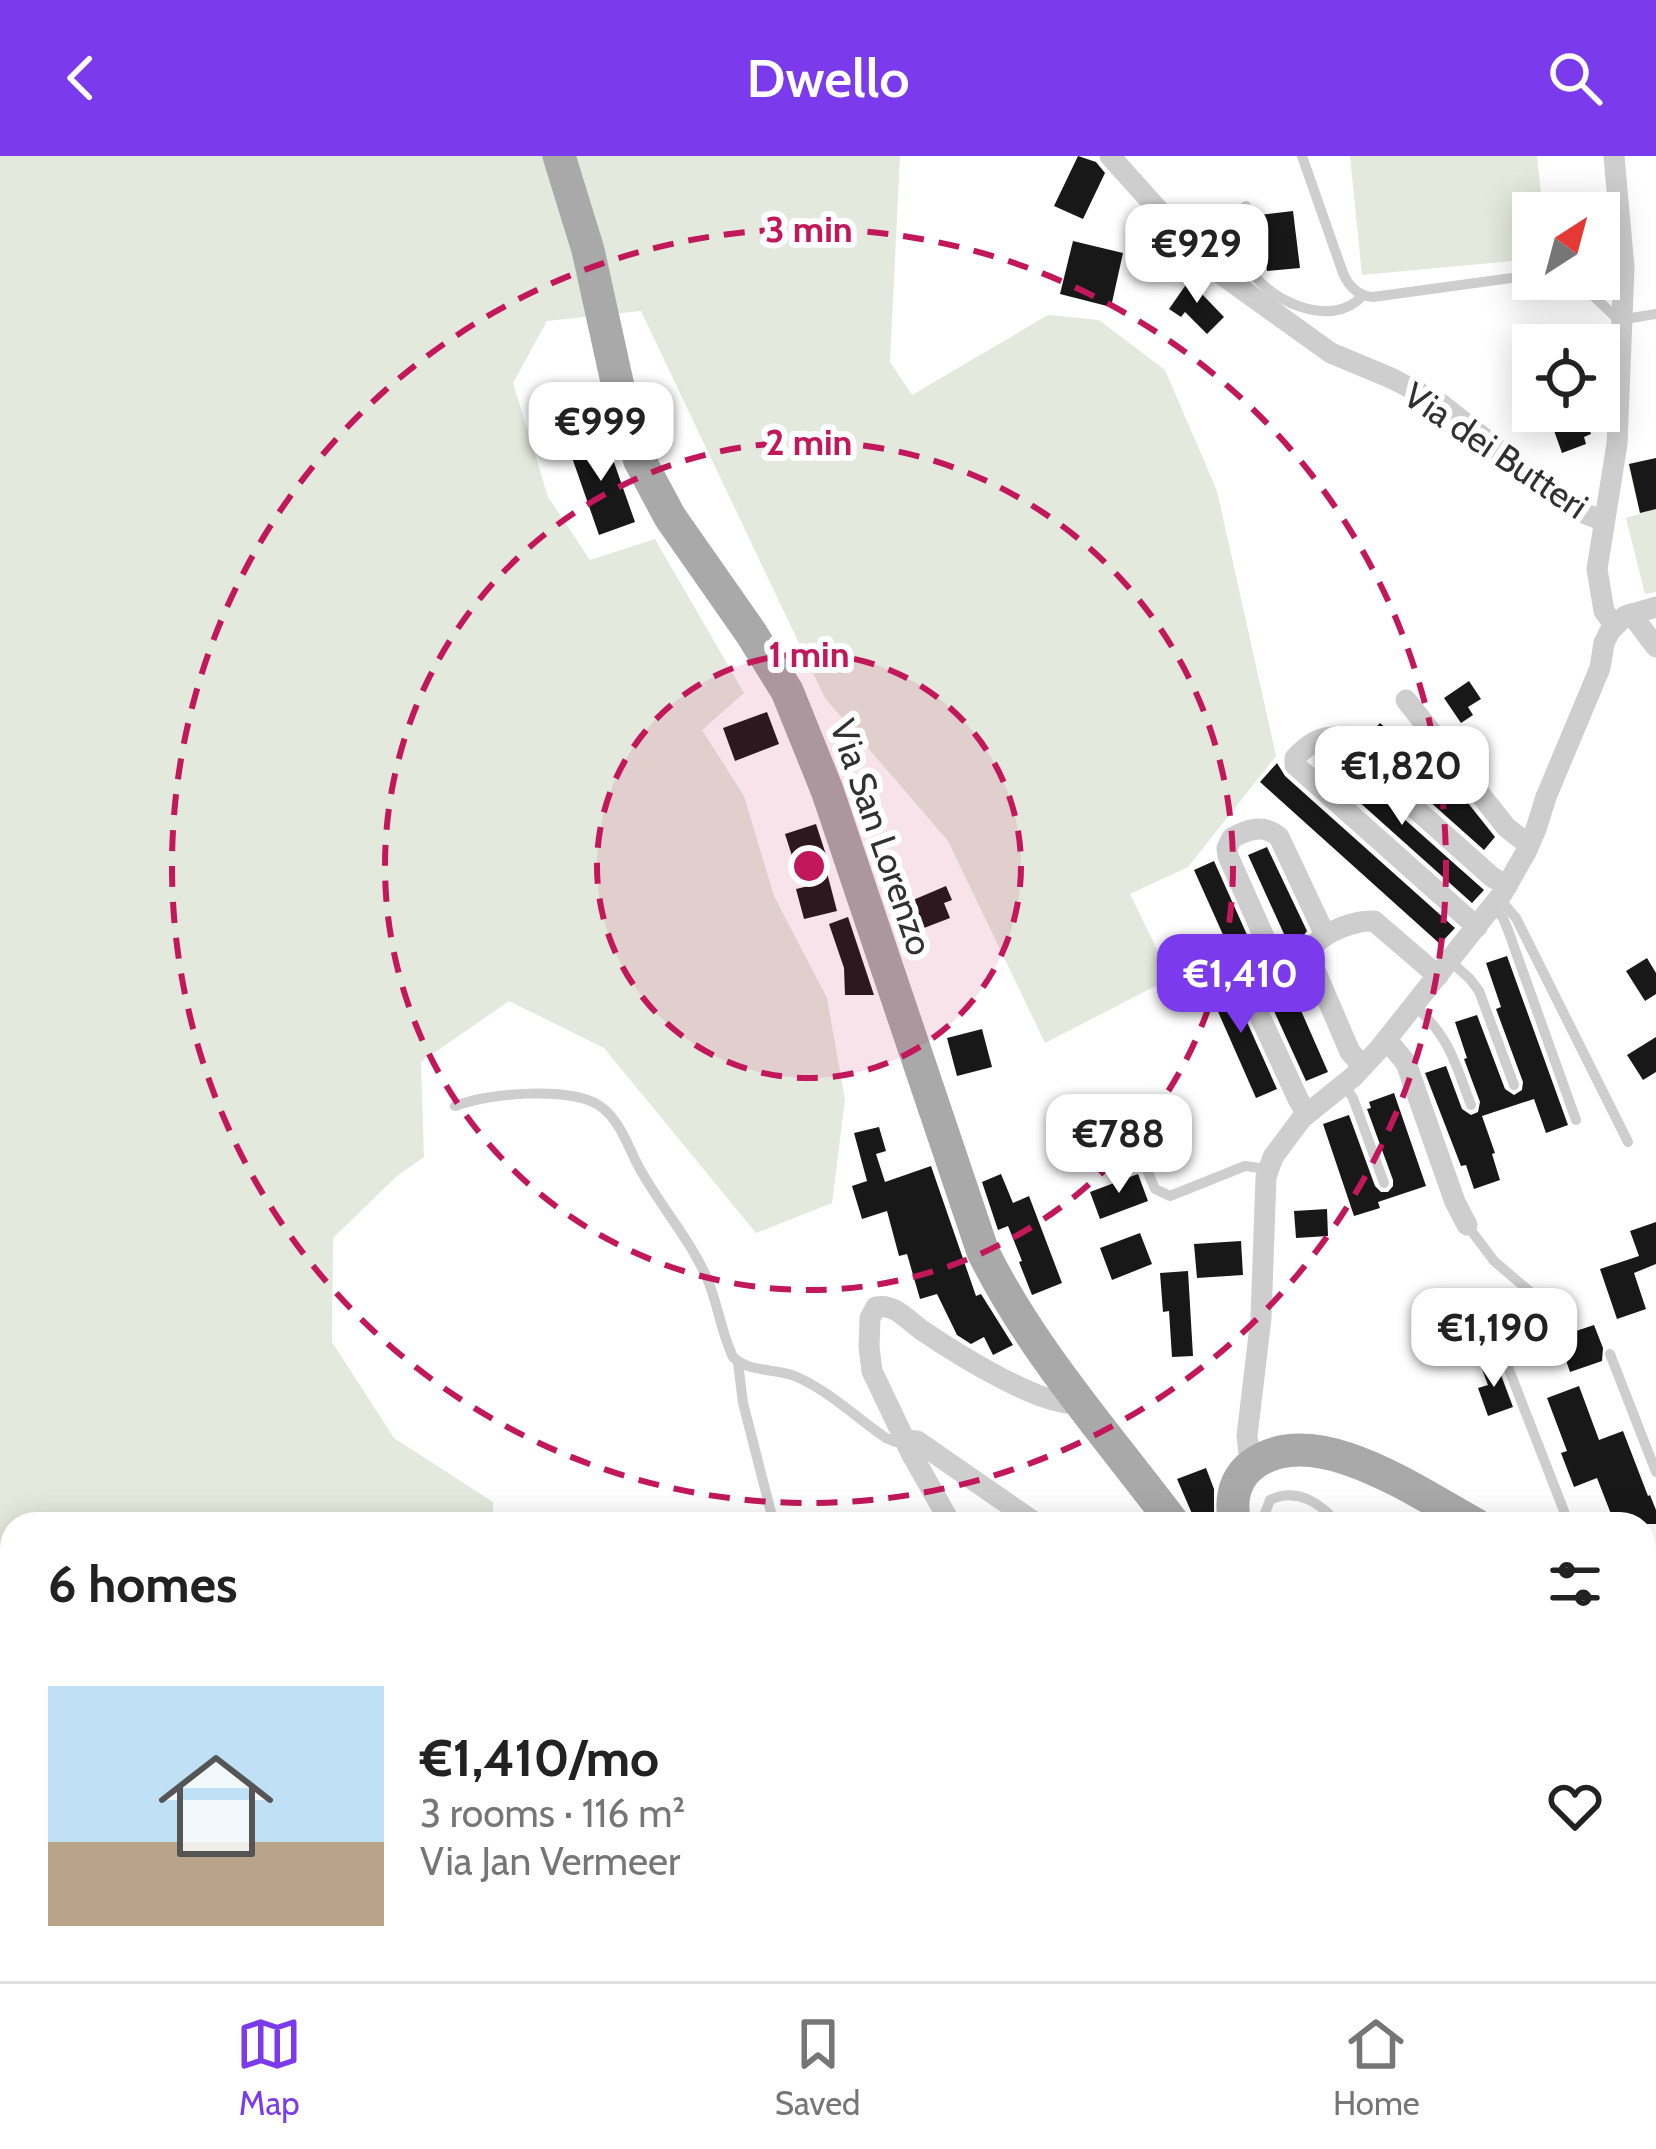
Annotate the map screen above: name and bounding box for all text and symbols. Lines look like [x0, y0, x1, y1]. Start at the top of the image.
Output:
icon: back [48, 45, 114, 111]
text: Dwello [746, 45, 910, 111]
icon: search [1542, 45, 1608, 111]
north arrow [1512, 192, 1620, 300]
map controls [1512, 192, 1620, 432]
pin: €929 [1126, 204, 1268, 306]
text: 3 min [765, 207, 853, 251]
text: €929 [1152, 219, 1242, 267]
button: locate [1512, 324, 1620, 432]
street label: Via dei Butteri [1396, 372, 1596, 528]
pin: €999 [530, 382, 672, 484]
text: €999 [556, 397, 646, 445]
text: 2 min [766, 420, 852, 464]
text: 1 min [768, 632, 850, 676]
street label: Via San Lorenzo [821, 713, 943, 961]
pin: €1,820 [1304, 726, 1500, 828]
text: €1,820 [1342, 741, 1462, 789]
centre of rings [788, 845, 830, 887]
pin: €1,410 [1143, 934, 1339, 1036]
text: €1,410 [1184, 949, 1298, 997]
pin: €788 [1048, 1094, 1190, 1196]
text: €788 [1073, 1109, 1165, 1157]
pin: €1,190 [1396, 1288, 1592, 1390]
text: €1,190 [1438, 1303, 1550, 1351]
icon: filters [1542, 1551, 1608, 1617]
text: 6 homes [48, 1553, 237, 1615]
text: €1,410/mo [420, 1727, 659, 1789]
icon: home [144, 1734, 288, 1878]
icon: heart [1542, 1773, 1608, 1839]
text: 3 rooms · 116 m² [420, 1789, 685, 1837]
text: Via Jan Vermeer [420, 1837, 680, 1885]
tab: Map [236, 2011, 302, 2123]
tab: Saved [775, 2011, 860, 2123]
tab: Home [1333, 2011, 1420, 2123]

